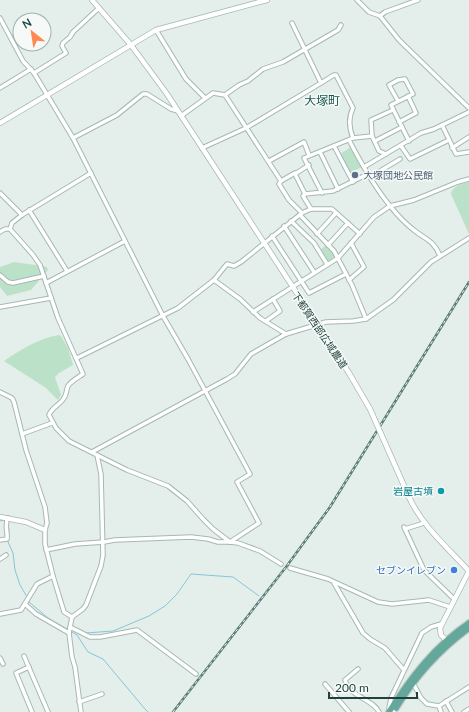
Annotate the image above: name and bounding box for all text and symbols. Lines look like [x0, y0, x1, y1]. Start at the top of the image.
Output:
north arrow [12, 12, 52, 52]
text: N [20, 15, 34, 31]
district label: 大塚町 [304, 93, 340, 108]
place label: 大塚団地公民館 [363, 169, 433, 181]
marker: 大塚団地公民館 [350, 170, 360, 180]
street label: 下都賀西部広域農道 [290, 289, 350, 371]
place label: 岩屋古墳 [393, 485, 433, 497]
marker: 岩屋古墳 [436, 486, 446, 496]
place label: セブンイレブン [376, 564, 446, 576]
marker: セブンイレブン [449, 565, 459, 575]
scale bar [329, 674, 417, 700]
text: 200 m [335, 680, 369, 695]

